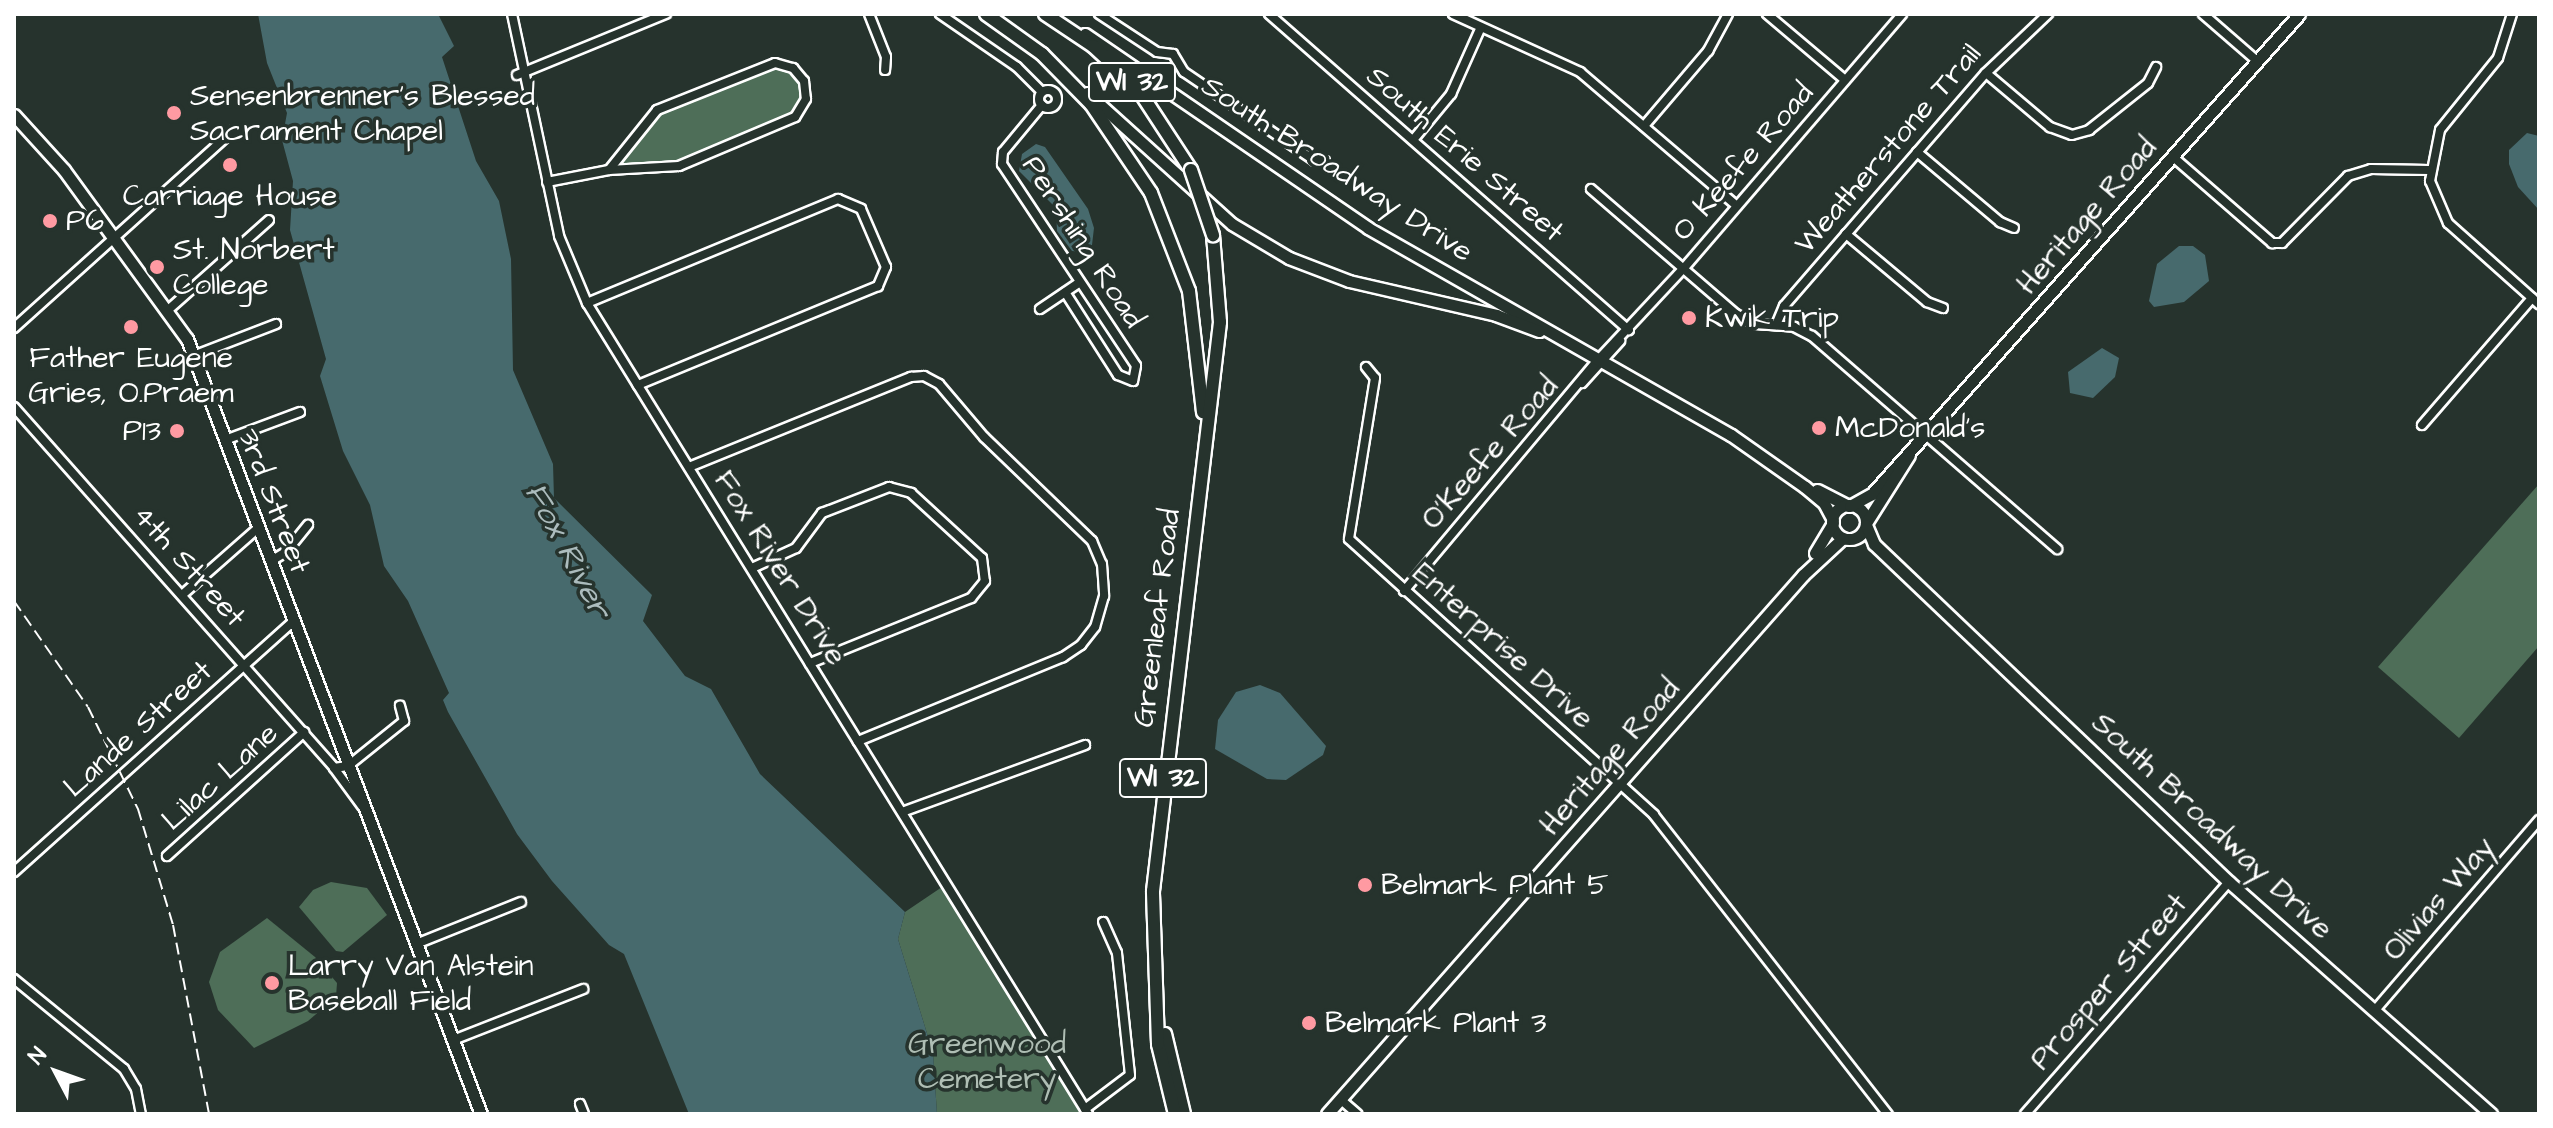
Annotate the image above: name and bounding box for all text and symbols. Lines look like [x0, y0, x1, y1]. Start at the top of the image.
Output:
street label: Weatherstone Trail [1787, 37, 1989, 261]
road number: WI 32 [1086, 58, 1178, 106]
street label: South Erie Street [1359, 58, 1571, 250]
street label: South Broadway Drive [1195, 68, 1479, 270]
street label: O Keefe Road [1665, 76, 1821, 248]
place label: Sensenbrenner's Blessed Sacrament Chapel [190, 78, 535, 148]
marker: Sensenbrenner's Blessed Sacrament Chapel [165, 104, 183, 122]
street label: Heritage Road [2009, 130, 2165, 302]
street label: Pershing Road [1014, 149, 1152, 335]
marker: Carriage House [221, 156, 239, 174]
place label: Carriage House [123, 178, 337, 214]
place label: P6 [66, 203, 104, 239]
marker: P6 [41, 212, 59, 230]
place label: St. Norbert College [173, 232, 335, 302]
marker: St. Norbert College [148, 258, 166, 276]
place label: Kwik Trip [1705, 300, 1839, 336]
marker: Kwik Trip [1680, 309, 1698, 327]
marker: Father Eugene Gries, O.Praem [122, 318, 140, 336]
place label: Father Eugene Gries, O.Praem [28, 340, 234, 410]
street label: O'Keefe Road [1414, 369, 1566, 537]
place label: McDonald's [1835, 410, 1985, 446]
place label: P13 [123, 413, 161, 449]
marker: McDonald's [1810, 419, 1828, 437]
marker: P13 [168, 422, 186, 440]
street label: 3rd Street [230, 424, 318, 578]
street label: Fox River Drive [706, 464, 854, 672]
water label: Fox River [515, 477, 619, 625]
street label: 4th Street [125, 497, 253, 635]
street label: Greenleaf Road [1126, 507, 1188, 729]
street label: Enterprise Drive [1405, 555, 1601, 737]
street label: Lande Street [56, 653, 220, 805]
street label: Heritage Road [1532, 671, 1688, 843]
street label: South Broadway Drive [2084, 705, 2340, 947]
street label: Lilac Lane [155, 716, 285, 838]
road number: WI 32 [1117, 754, 1209, 802]
street label: Olivias Way [2376, 830, 2502, 968]
place label: Belmark Plant 5 [1381, 867, 1608, 903]
marker: Belmark Plant 5 [1356, 876, 1374, 894]
street label: Prosper Street [2023, 887, 2195, 1077]
place label: Larry Van Alstein Baseball Field [288, 948, 534, 1018]
marker: Larry Van Alstein Baseball Field [263, 974, 281, 992]
place label: Belmark Plant 3 [1325, 1005, 1546, 1041]
marker: Belmark Plant 3 [1300, 1014, 1318, 1032]
park label: Greenwood Cemetery [908, 1026, 1066, 1096]
north arrow [16, 1032, 96, 1112]
text: N [21, 1041, 54, 1071]

